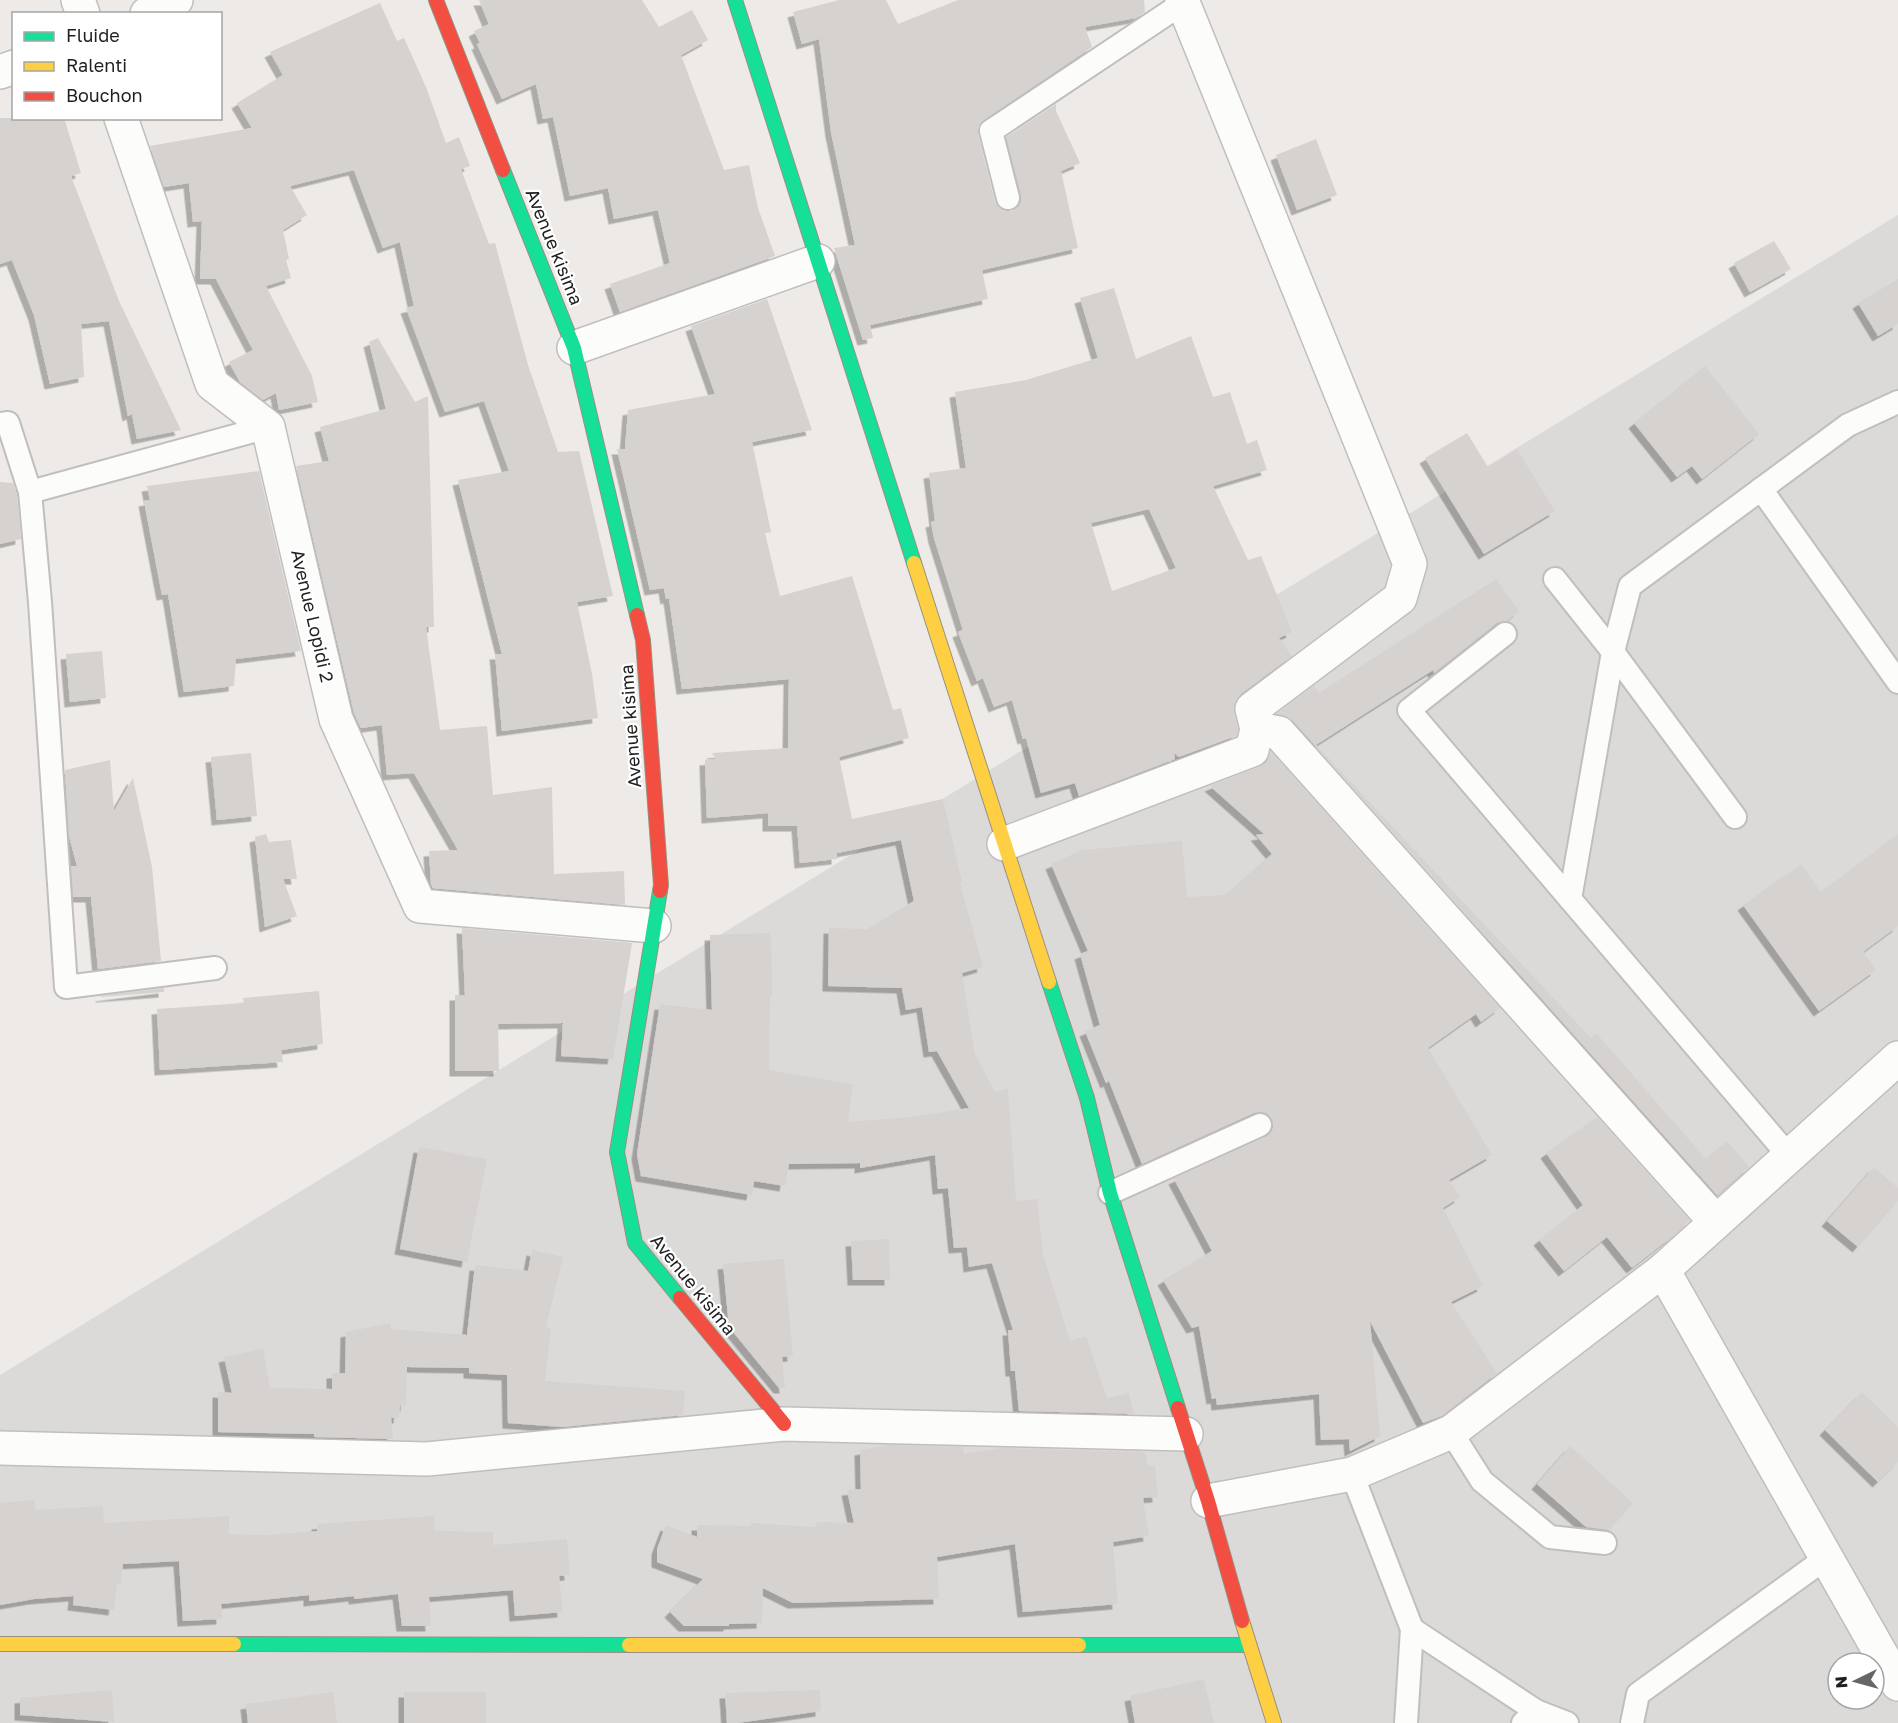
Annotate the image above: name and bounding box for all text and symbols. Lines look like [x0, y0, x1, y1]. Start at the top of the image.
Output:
legend [12, 12, 222, 120]
text: Fluide [66, 24, 120, 46]
text: Ralenti [66, 54, 127, 76]
text: Bouchon [66, 84, 143, 106]
street label: Avenue kisima [522, 185, 588, 308]
street label: Avenue Lopidi 2 [287, 547, 339, 684]
street label: Avenue kisima [615, 664, 645, 788]
street label: Avenue kisima [646, 1229, 741, 1339]
north arrow [1826, 1651, 1886, 1711]
text: N [1831, 1675, 1852, 1689]

